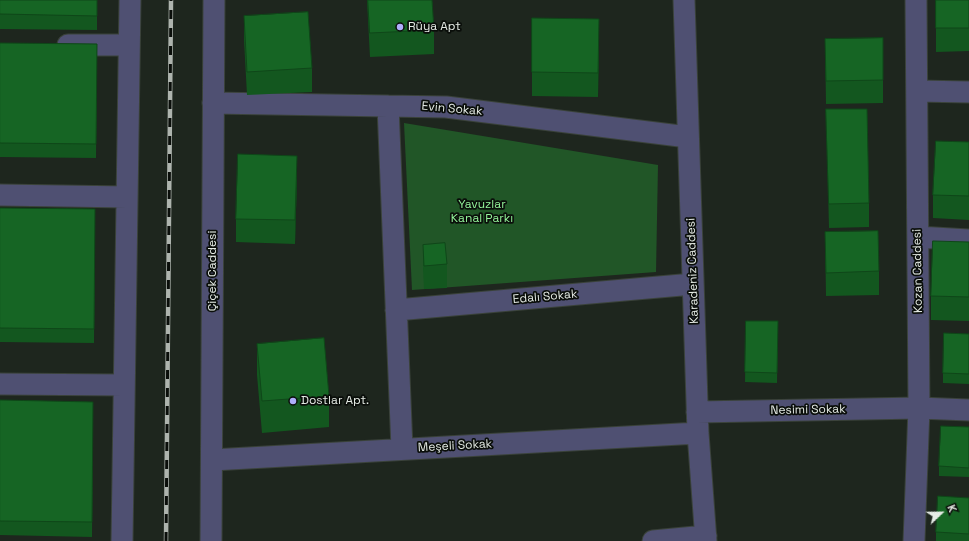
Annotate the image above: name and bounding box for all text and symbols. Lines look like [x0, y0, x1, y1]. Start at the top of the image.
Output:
place label: Rüya Apt [408, 20, 461, 34]
marker: Rüya Apt [395, 22, 405, 32]
street label: Evin Sokak [421, 99, 483, 119]
park label: Yavuzlar Kanal Parkı [451, 198, 513, 226]
street label: Karadeniz Caddesi [684, 218, 702, 324]
street label: Kozan Caddesi [910, 229, 926, 313]
street label: Çiçek Caddesi [206, 231, 220, 311]
street label: Edalı Sokak [512, 287, 578, 307]
place label: Dostlar Apt. [301, 394, 369, 408]
marker: Dostlar Apt. [288, 396, 298, 406]
street label: Nesimi Sokak [770, 402, 846, 418]
street label: Meşeli Sokak [418, 437, 492, 455]
north arrow [921, 493, 961, 533]
text: K [944, 503, 960, 514]

